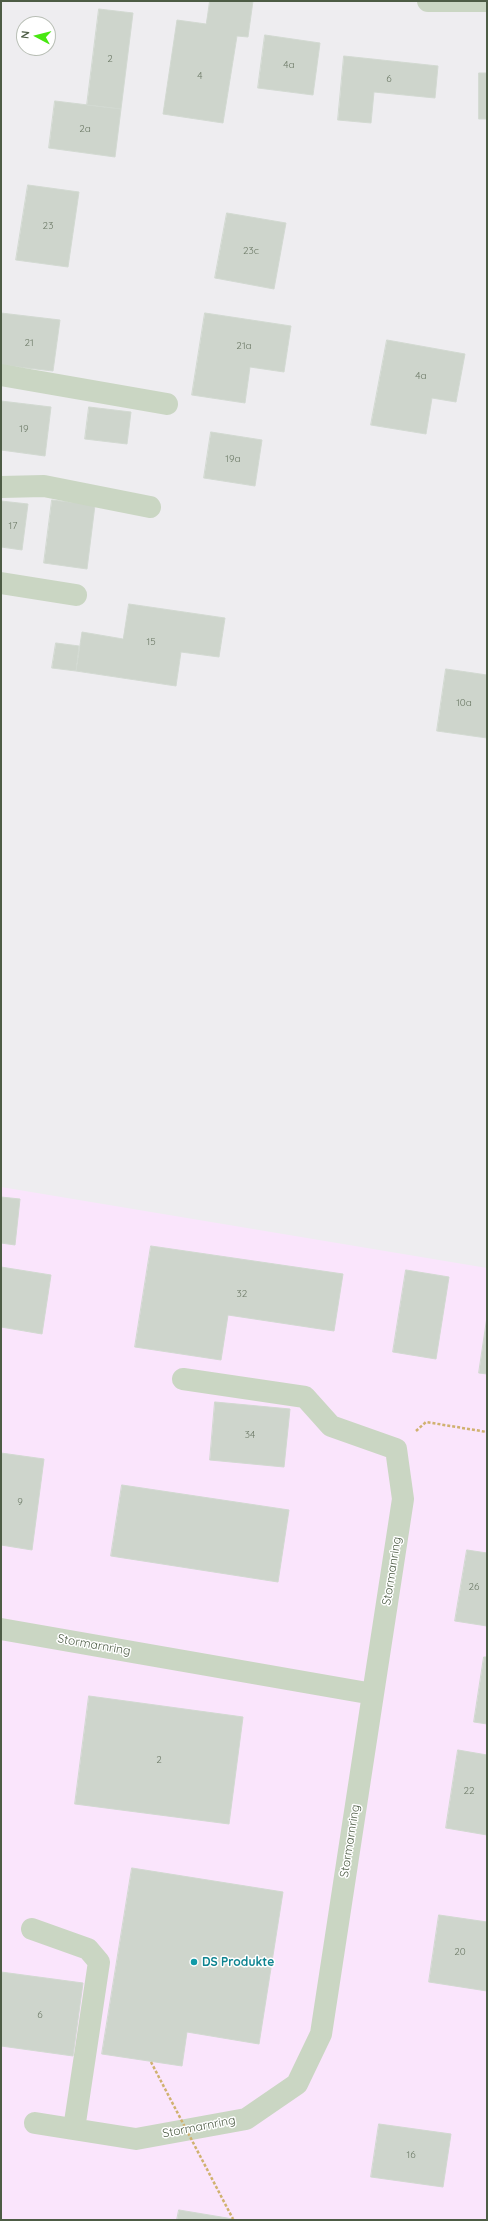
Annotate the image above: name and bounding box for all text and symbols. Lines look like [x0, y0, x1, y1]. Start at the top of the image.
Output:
north arrow [16, 16, 56, 56]
text: N [18, 30, 33, 40]
house number: 2 [107, 53, 113, 65]
house number: 4a [283, 59, 295, 71]
house number: 4 [197, 70, 203, 82]
house number: 6 [386, 73, 392, 85]
house number: 2a [79, 123, 91, 135]
house number: 23 [43, 220, 53, 232]
house number: 23c [243, 245, 259, 257]
house number: 21 [24, 337, 34, 349]
house number: 21a [236, 340, 252, 352]
house number: 4a [415, 370, 427, 382]
house number: 19 [19, 423, 29, 435]
house number: 19a [225, 453, 241, 465]
house number: 17 [9, 520, 17, 532]
house number: 15 [146, 636, 156, 648]
house number: 10a [456, 697, 472, 709]
house number: 32 [237, 1288, 247, 1300]
house number: 34 [245, 1429, 255, 1441]
house number: 9 [17, 1496, 23, 1508]
street label: Stormanring [379, 1536, 405, 1606]
house number: 26 [469, 1581, 479, 1593]
street label: Stormarnring [56, 1631, 132, 1659]
house number: 2 [156, 1754, 162, 1766]
house number: 22 [463, 1785, 475, 1797]
street label: Stormarnring [337, 1803, 363, 1879]
house number: 20 [454, 1946, 466, 1958]
place label: DS Produkte [202, 1955, 274, 1969]
marker: DS Produkte [189, 1957, 199, 1967]
house number: 6 [37, 2009, 43, 2021]
street label: Stormarnring [161, 2113, 237, 2141]
house number: 16 [406, 2149, 416, 2161]

